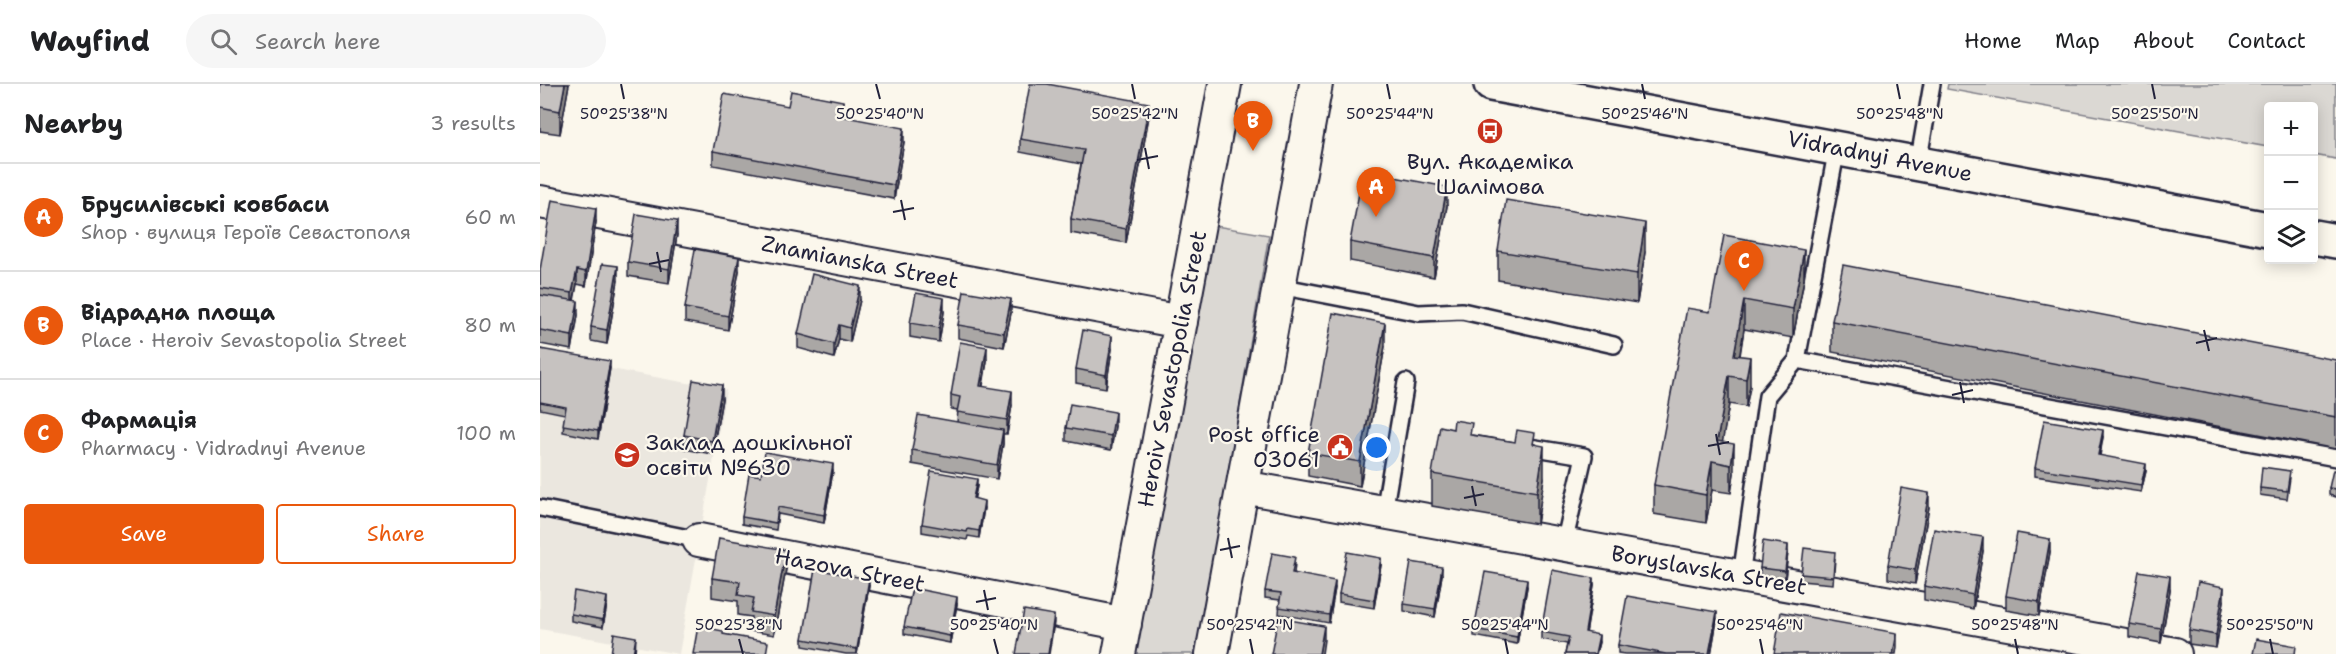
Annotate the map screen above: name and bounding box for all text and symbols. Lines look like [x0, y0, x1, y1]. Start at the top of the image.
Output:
search box [186, 14, 606, 68]
text: Wayfind [30, 22, 150, 60]
icon: search [207, 25, 240, 58]
text: Search here [255, 27, 381, 56]
text: Home [1964, 27, 2022, 55]
text: Map [2055, 27, 2100, 55]
text: About [2133, 27, 2194, 55]
text: Contact [2227, 27, 2306, 55]
pin: B [1234, 101, 1272, 151]
map controls [2264, 102, 2318, 264]
button: + [2264, 102, 2318, 156]
text: 50°25'38"N [580, 104, 668, 124]
text: 50°25'40"N [836, 104, 924, 124]
text: 50°25'42"N [1092, 104, 1178, 124]
text: 50°25'44"N [1346, 104, 1434, 124]
text: 50°25'46"N [1602, 104, 1688, 124]
text: 50°25'48"N [1856, 104, 1944, 124]
text: 50°25'50"N [2111, 104, 2199, 124]
text: Nearby [24, 106, 123, 141]
text: 3 results [430, 110, 516, 136]
bus stop icon: Вул. Академіка Шалімова [1475, 116, 1505, 146]
street label: Vidradnyi Avenue [1785, 124, 1975, 188]
place label: Вул. Академіка Шалімова [1407, 147, 1574, 201]
button: − [2264, 156, 2318, 210]
pin: A [1356, 168, 1396, 217]
text: Брусилівські ковбаси [81, 190, 329, 219]
text: A [36, 204, 51, 230]
text: 60 m [464, 204, 516, 230]
button: layers [2264, 210, 2318, 264]
text: Shop · вулиця Героїв Севастополя [81, 219, 411, 245]
street label: Heroiv Sevastopolia Street [1131, 228, 1213, 510]
street label: Znamianska Street [759, 229, 961, 295]
pin: C [1724, 242, 1764, 291]
text: Відрадна площа [81, 298, 275, 327]
text: B [37, 312, 50, 338]
text: 80 m [464, 312, 516, 338]
text: Place · Heroiv Sevastopolia Street [81, 327, 407, 353]
text: Фармація [81, 406, 197, 435]
text: C [37, 420, 50, 446]
text: 100 m [456, 420, 516, 446]
place label: Post office 03061 [1208, 420, 1320, 474]
place label: Заклад дошкільної освіти №630 [646, 428, 852, 482]
public building icon: Post office 03061 [1325, 432, 1355, 462]
your location [1362, 433, 1391, 462]
text: Pharmacy · Vidradnyi Avenue [81, 435, 366, 461]
school or university icon: Заклад дошкільної освіти №630 [612, 440, 642, 470]
button: Save [24, 504, 264, 564]
button: Share [276, 504, 516, 564]
street label: Boryslavska Street [1609, 539, 1809, 601]
street label: Hazova Street [773, 541, 927, 599]
text: 50°25'38"N [695, 615, 783, 635]
text: 50°25'40"N [950, 615, 1038, 635]
text: 50°25'42"N [1207, 615, 1293, 635]
text: 50°25'44"N [1461, 615, 1549, 635]
text: 50°25'46"N [1717, 615, 1803, 635]
text: 50°25'48"N [1971, 615, 2059, 635]
text: 50°25'50"N [2226, 615, 2314, 635]

